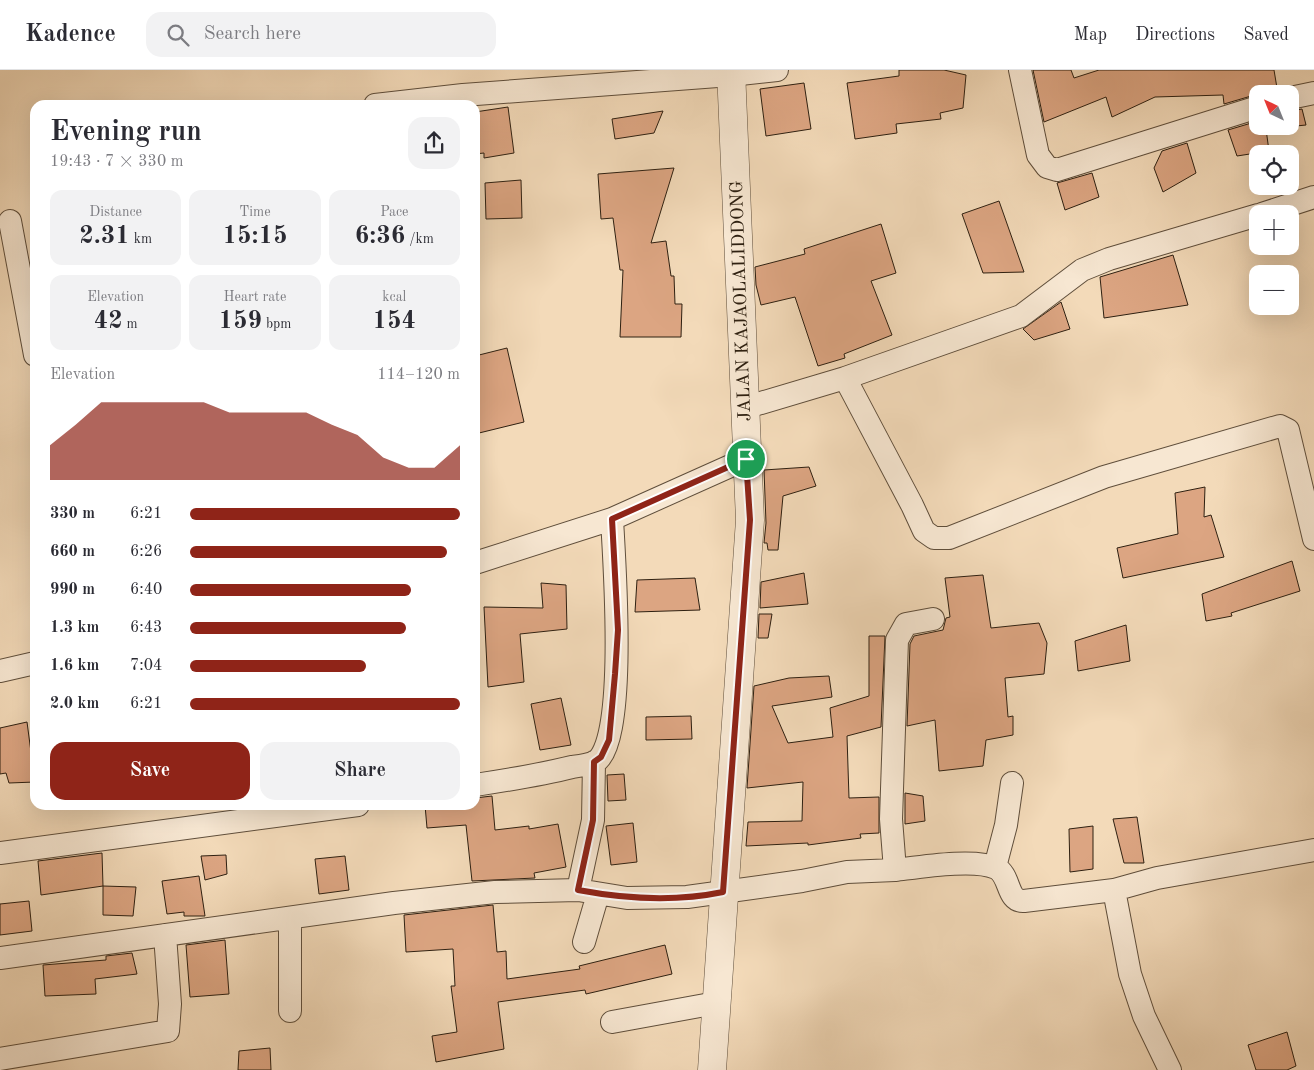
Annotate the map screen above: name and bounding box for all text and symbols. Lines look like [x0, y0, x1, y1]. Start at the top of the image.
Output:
search box [146, 12, 496, 57]
icon: search [164, 21, 192, 49]
text: Kadence [25, 23, 116, 47]
text: Search here [204, 25, 301, 44]
text: Map [1074, 26, 1107, 44]
text: Directions [1135, 26, 1215, 44]
text: Saved [1243, 26, 1289, 44]
north arrow [1249, 85, 1299, 135]
map controls [1249, 85, 1299, 315]
button: share [408, 117, 460, 169]
text: Evening run [50, 119, 202, 147]
button: locate [1249, 145, 1299, 195]
text: 19:43 · 7 × 330 m [50, 154, 183, 170]
street label: JALAN KAJAOLALIDDONG [728, 180, 754, 422]
text: Distance [89, 205, 142, 219]
text: Time [239, 205, 271, 219]
text: Pace [380, 205, 409, 219]
button: + [1249, 205, 1299, 255]
text: 2.31 [79, 224, 130, 249]
text: 15:15 [222, 224, 288, 249]
text: 6:36 [355, 224, 405, 249]
text: km [130, 232, 152, 246]
text: /km [405, 232, 434, 246]
button: − [1249, 265, 1299, 315]
text: Elevation [87, 290, 144, 304]
text: Heart rate [224, 290, 286, 304]
text: kcal [382, 290, 406, 304]
text: 42 [94, 309, 123, 334]
text: 159 [219, 309, 262, 334]
text: 154 [373, 309, 416, 334]
text: m [123, 317, 138, 331]
text: bpm [262, 317, 291, 331]
text: Elevation [50, 367, 115, 383]
text: 114–120 m [377, 367, 460, 383]
pin [725, 438, 767, 480]
icon: arrive [732, 445, 760, 473]
text: 330 m [50, 506, 95, 522]
text: 6:21 [130, 506, 162, 522]
text: 660 m [50, 544, 95, 560]
text: 6:26 [130, 544, 162, 560]
text: 990 m [50, 582, 95, 598]
text: 6:40 [130, 582, 162, 598]
text: 1.3 km [50, 620, 99, 636]
text: 6:43 [130, 620, 162, 636]
text: 1.6 km [50, 658, 99, 674]
text: 7:04 [130, 658, 162, 674]
text: 2.0 km [50, 696, 99, 712]
text: 6:21 [130, 696, 162, 712]
button: Save [50, 742, 250, 800]
button: Share [260, 742, 460, 800]

